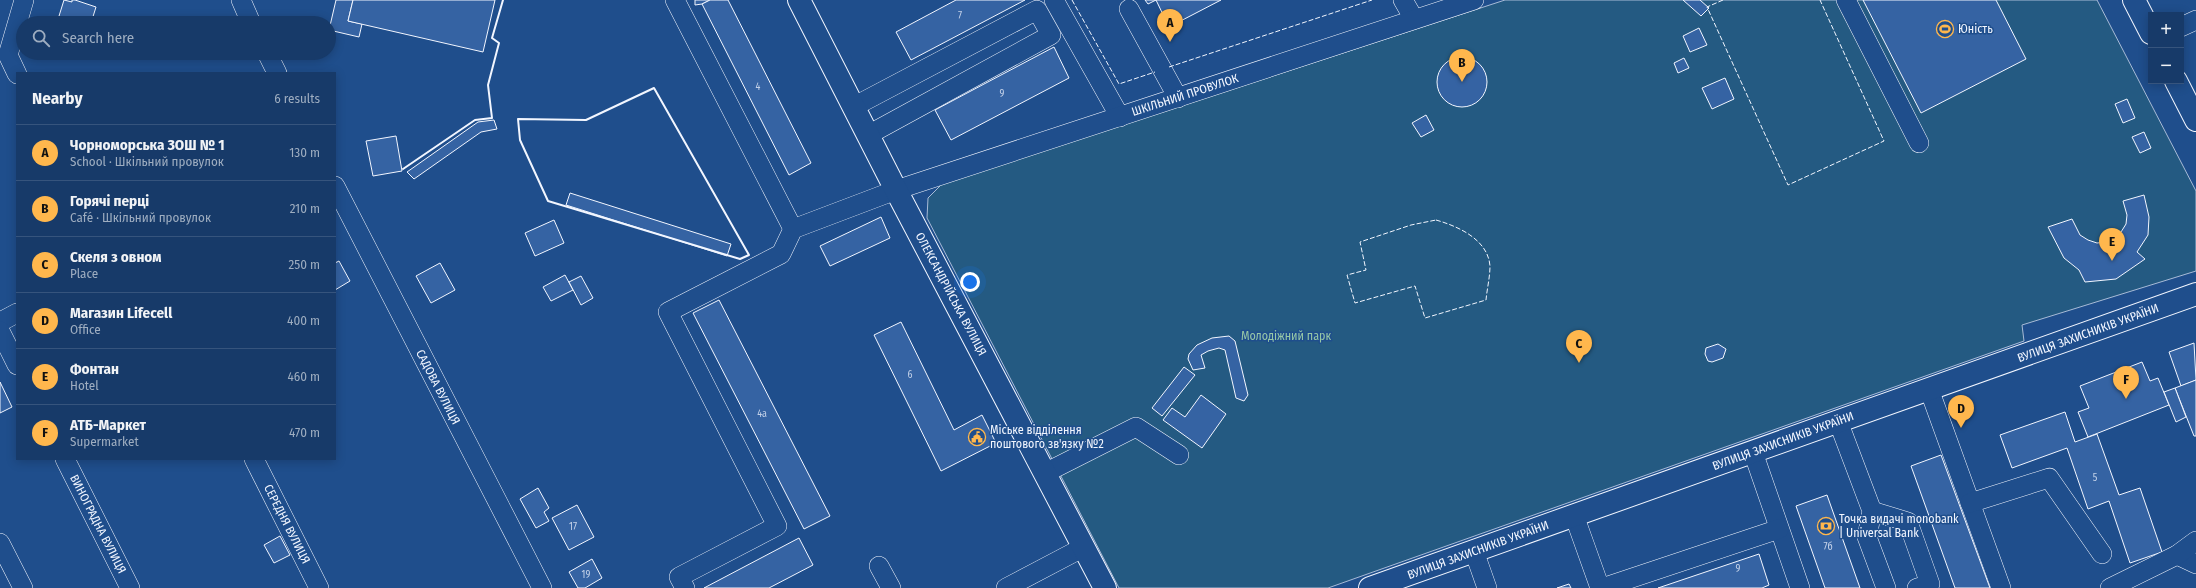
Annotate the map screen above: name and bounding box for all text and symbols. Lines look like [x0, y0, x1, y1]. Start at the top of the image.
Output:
pin: A [1157, 9, 1183, 42]
house number: 7 [958, 10, 962, 22]
map controls [2148, 12, 2184, 84]
button: + [2148, 12, 2184, 48]
search box [16, 16, 336, 60]
sports icon: Юність [1935, 19, 1955, 39]
place label: Юність [1958, 22, 1993, 36]
icon: search [30, 27, 52, 49]
text: Search here [62, 29, 134, 47]
button: − [2148, 48, 2184, 84]
pin: B [1449, 49, 1475, 82]
street label: ШКІЛЬНИЙ ПРОВУЛОК [1130, 70, 1241, 119]
house number: 4 [756, 81, 761, 93]
text: Nearby [32, 88, 83, 109]
house number: 9 [1000, 88, 1005, 100]
text: 6 results [274, 91, 320, 106]
text: Чорноморська ЗОШ № 1 [70, 136, 225, 154]
text: A [41, 145, 49, 160]
text: 130 m [289, 145, 320, 160]
text: School · Шкільний провулок [70, 154, 224, 169]
text: Горячі перці [70, 192, 149, 210]
text: B [41, 201, 49, 216]
text: 210 m [290, 201, 320, 216]
text: Café · Шкільний провулок [70, 210, 211, 225]
pin: E [2099, 228, 2125, 261]
street label: ОЛЕКСАНДРІЙСЬКА ВУЛИЦЯ [913, 230, 990, 358]
text: Скеля з овном [70, 248, 162, 266]
text: C [42, 257, 48, 272]
text: 250 m [288, 257, 320, 272]
text: Place [70, 266, 98, 281]
your location [960, 272, 980, 292]
street label: ВУЛИЦЯ ЗАХИСНИКІВ УКРАЇНИ [2015, 300, 2161, 365]
text: Магазин Lifecell [70, 304, 172, 322]
text: D [41, 313, 49, 328]
text: 400 m [287, 313, 320, 328]
text: Office [70, 322, 101, 337]
park label: Молодіжний парк [1241, 329, 1331, 343]
pin: C [1566, 330, 1592, 363]
street label: САДОВА ВУЛИЦЯ [413, 347, 463, 427]
text: Фонтан [70, 360, 119, 378]
pin: F [2113, 366, 2139, 399]
text: E [42, 369, 48, 384]
text: 460 m [287, 369, 320, 384]
house number: 6 [908, 369, 913, 381]
text: Hotel [70, 378, 99, 393]
pin: D [1948, 395, 1974, 428]
house number: 4а [757, 408, 767, 420]
street label: ВУЛИЦЯ ЗАХИСНИКІВ УКРАЇНИ [1710, 408, 1856, 473]
text: АТБ-Маркет [70, 416, 146, 434]
place label: Міське відділення поштового зв'язку №2 [990, 423, 1104, 451]
text: F [42, 425, 48, 440]
text: 470 m [289, 425, 320, 440]
public building icon: Міське відділення поштового зв'язку №2 [967, 427, 987, 447]
text: Supermarket [70, 434, 139, 449]
street label: ВИНОГРАДНА ВУЛИЦЯ [67, 472, 129, 576]
house number: 5 [2093, 472, 2098, 484]
street label: СЕРЕДНЯ ВУЛИЦЯ [261, 482, 313, 566]
place label: Точка видачі monobank | Universal Bank [1839, 512, 1959, 540]
bank icon: Точка видачі monobank | Universal Bank [1816, 516, 1836, 536]
street label: ВУЛИЦЯ ЗАХИСНИКІВ УКРАЇНИ [1405, 517, 1551, 582]
house number: 17 [569, 521, 577, 533]
house number: 7б [1823, 541, 1833, 553]
house number: 9 [1736, 563, 1741, 575]
house number: 19 [582, 569, 591, 581]

